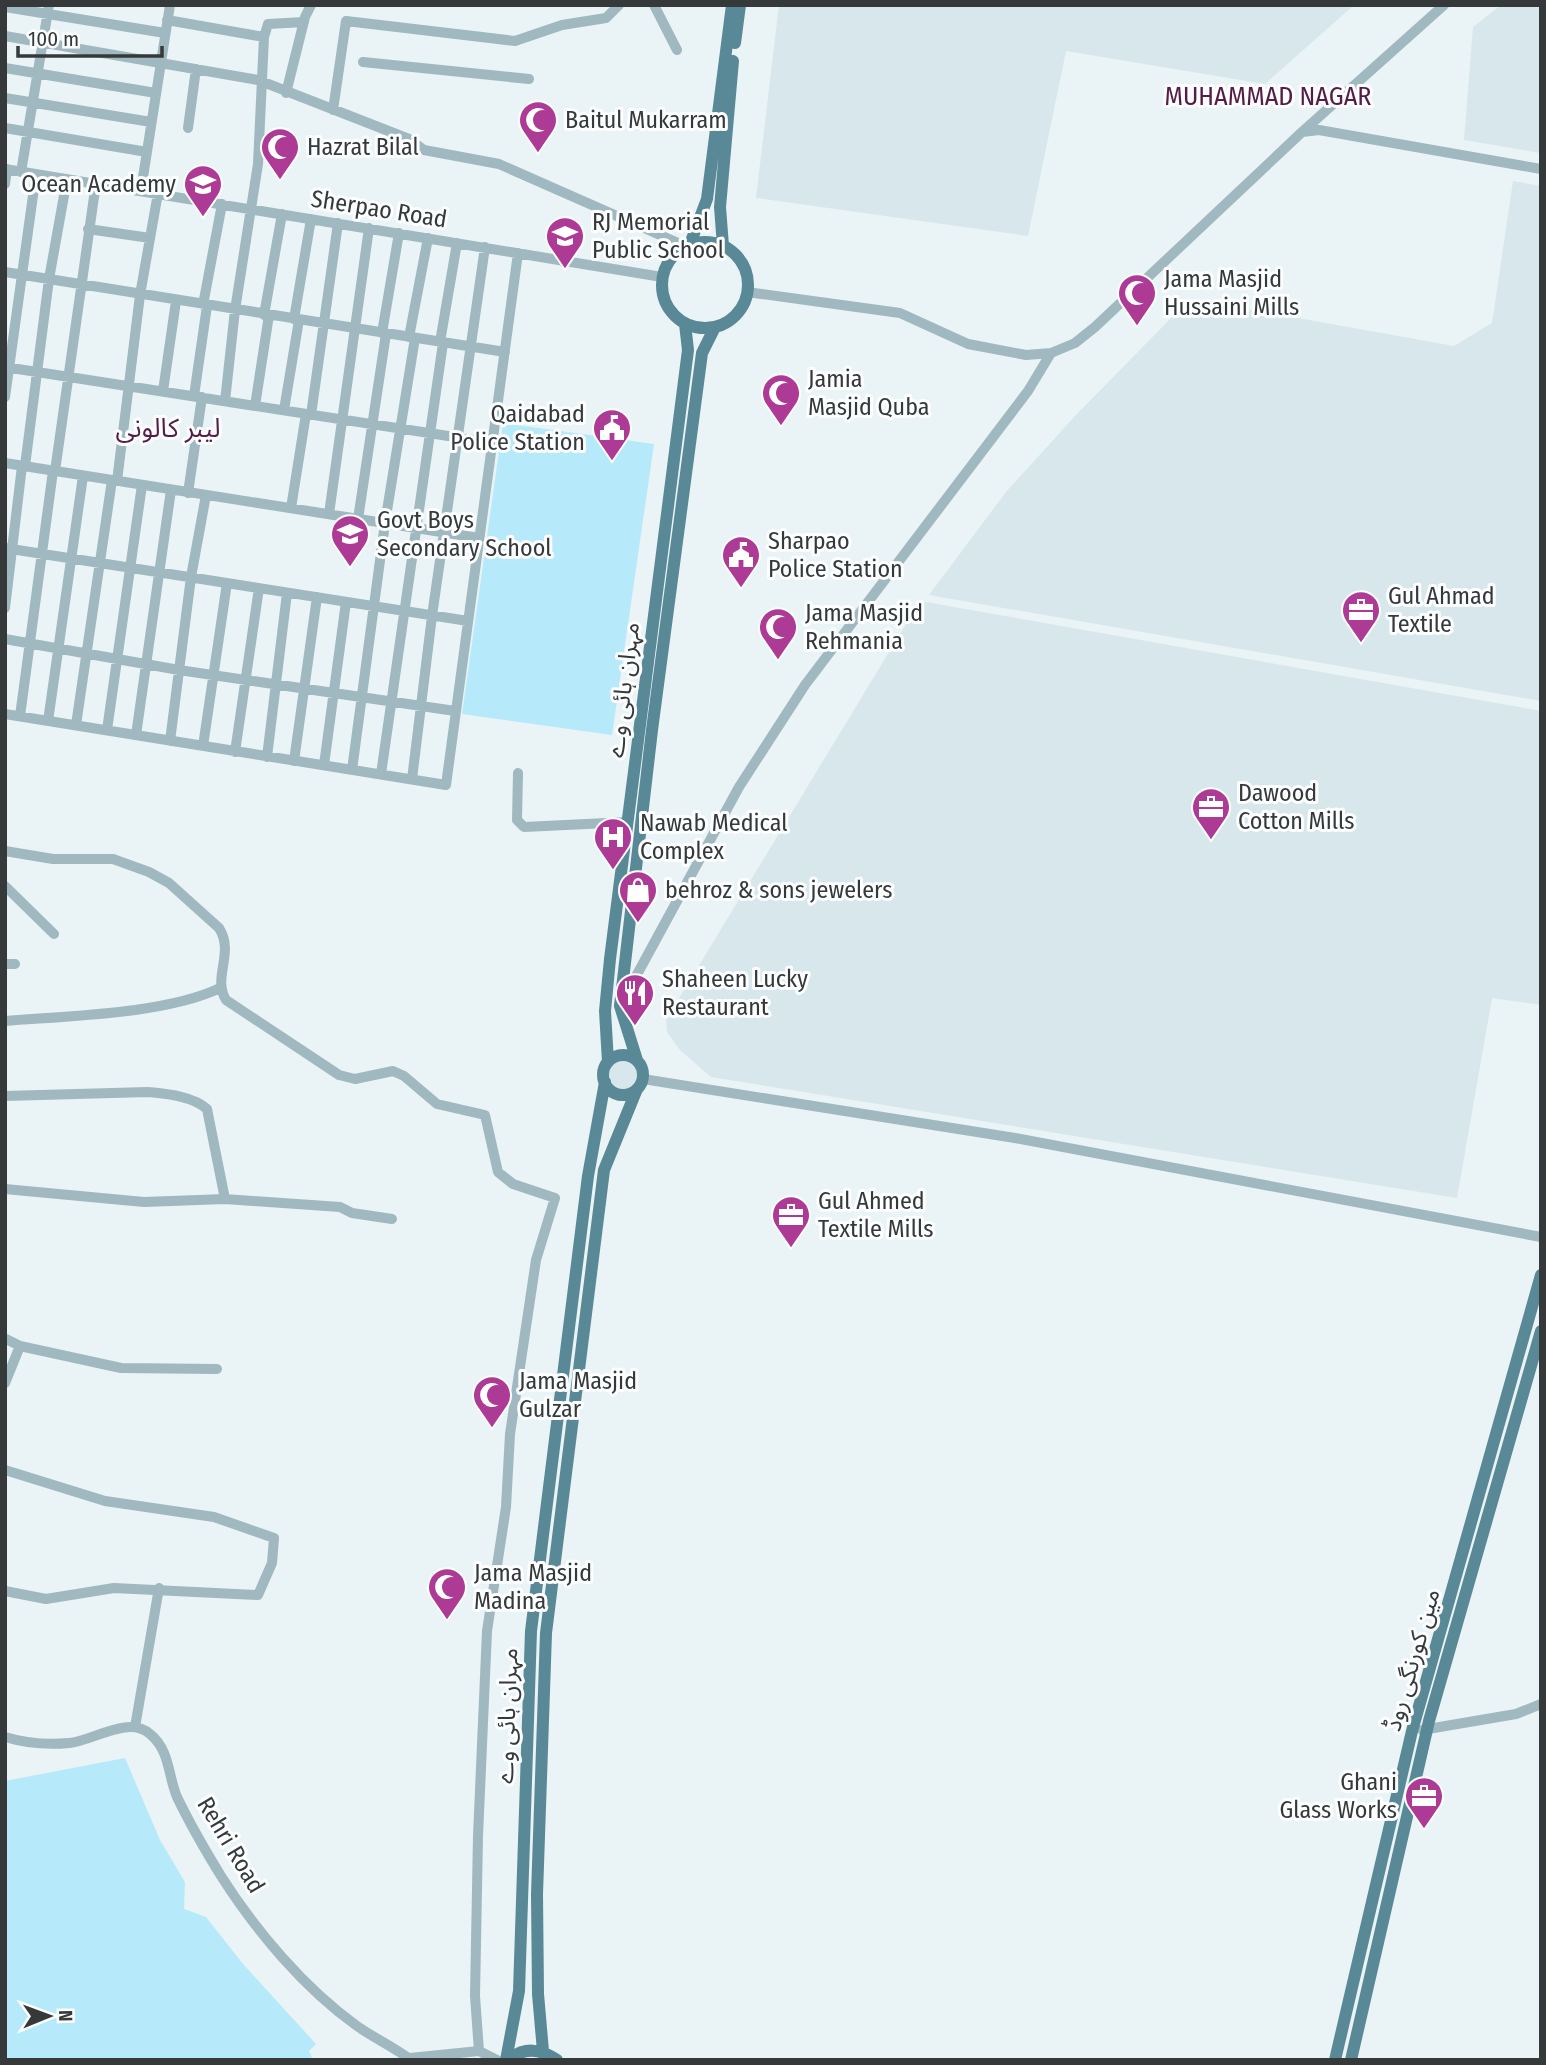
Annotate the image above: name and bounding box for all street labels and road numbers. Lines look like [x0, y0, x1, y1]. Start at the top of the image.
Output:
street label: Sherpao Road [309, 184, 449, 234]
street label: مہران ہائی وے [601, 621, 646, 759]
street label: مین کورنگی روڈ [1378, 1586, 1446, 1734]
street label: مہران ہائی وے [491, 1647, 524, 1785]
street label: Rehri Road [191, 1792, 271, 1898]

